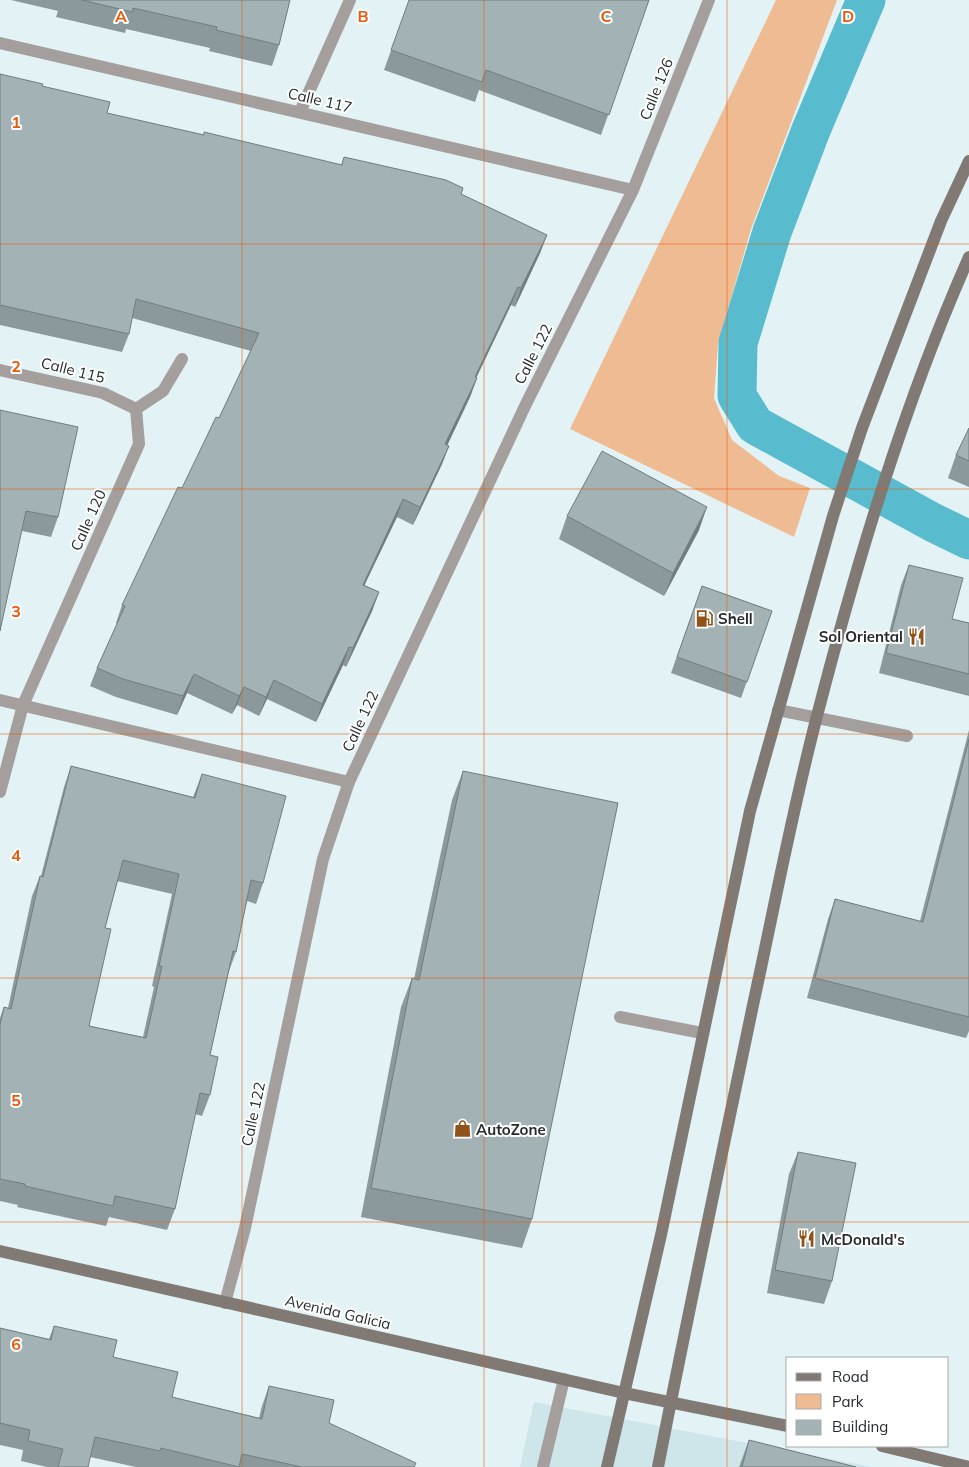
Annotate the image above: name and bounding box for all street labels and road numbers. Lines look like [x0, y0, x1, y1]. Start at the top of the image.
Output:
street label: Calle 126 [635, 55, 677, 123]
street label: Calle 117 [286, 83, 354, 117]
street label: Calle 122 [510, 321, 556, 387]
street label: Calle 115 [39, 353, 107, 387]
street label: Calle 120 [66, 486, 110, 554]
street label: Calle 122 [338, 687, 382, 755]
street label: Calle 122 [237, 1080, 269, 1148]
street label: Avenida Galicia [283, 1291, 393, 1333]

